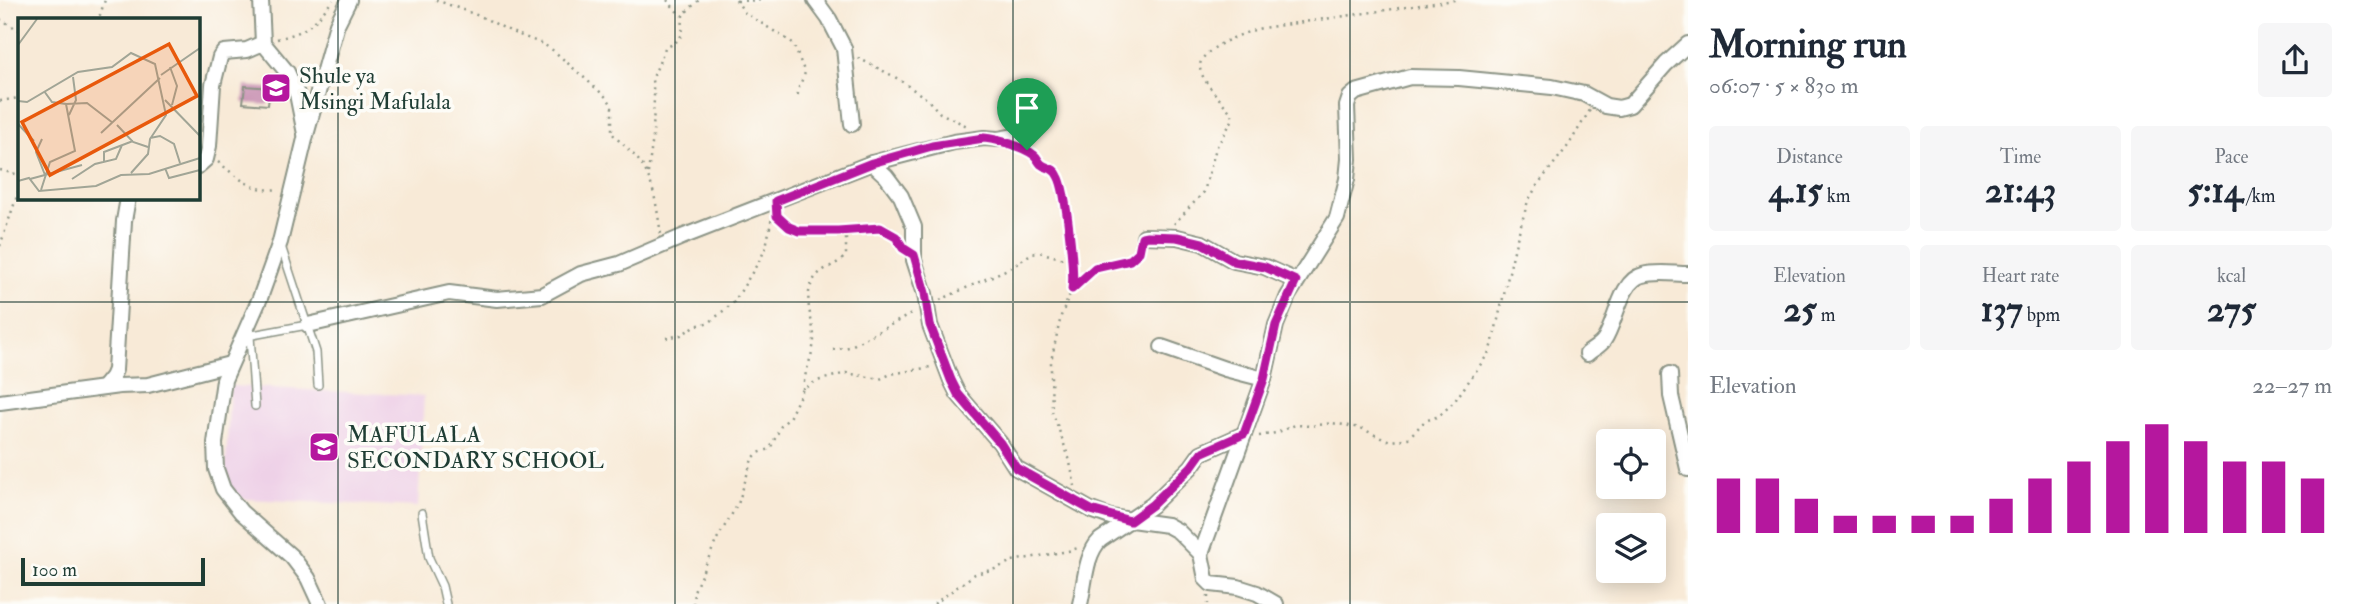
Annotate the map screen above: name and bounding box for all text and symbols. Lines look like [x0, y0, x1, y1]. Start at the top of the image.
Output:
inset map [18, 18, 200, 200]
text: Morning run [1709, 21, 1907, 69]
button: share [2258, 23, 2332, 97]
place label: Shule ya Msingi Mafulala [299, 61, 451, 116]
school or university icon: Shule ya Msingi Mafulala [259, 71, 293, 105]
text: 06:07 · 5 × 830 m [1709, 71, 1859, 100]
pin [997, 78, 1057, 150]
icon: arrive [1008, 89, 1046, 127]
text: Distance [1776, 145, 1843, 169]
text: Time [2000, 145, 2041, 169]
text: Pace [2214, 145, 2249, 169]
text: 4.15 [1769, 169, 1823, 213]
text: 21:43 [1985, 169, 2056, 213]
text: 5:14 [2187, 169, 2243, 213]
text: km [1823, 184, 1850, 208]
text: /km [2243, 184, 2276, 208]
text: Elevation [1773, 264, 1846, 288]
text: Heart rate [1982, 264, 2059, 288]
text: kcal [2217, 264, 2246, 288]
text: 25 [1784, 288, 1817, 332]
text: 137 [1981, 288, 2023, 332]
text: 275 [2207, 288, 2256, 332]
text: m [1817, 303, 1835, 327]
text: bpm [2023, 303, 2060, 327]
text: Elevation [1709, 371, 1797, 400]
text: 22–27 m [2252, 371, 2332, 400]
place label: MAFULALA SECONDARY SCHOOL [347, 420, 604, 475]
map controls [1596, 429, 1666, 583]
button: locate [1596, 429, 1666, 499]
school or university icon: MAFULALA SECONDARY SCHOOL [307, 430, 341, 464]
button: layers [1596, 513, 1666, 583]
scale bar [21, 555, 205, 587]
text: 100 m [32, 558, 77, 582]

